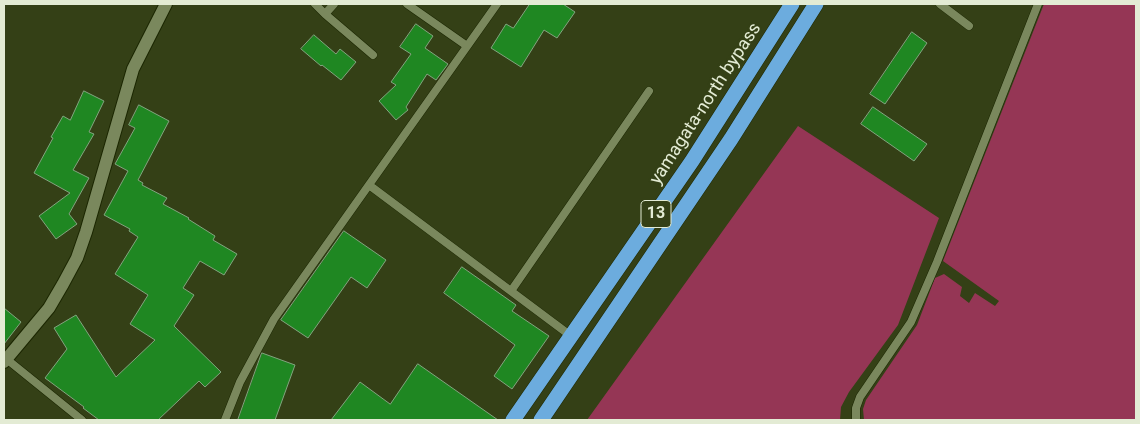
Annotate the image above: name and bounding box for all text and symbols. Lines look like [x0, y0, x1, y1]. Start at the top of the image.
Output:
street label: yamagata-north bypass [646, 19, 766, 189]
road number: 13 [641, 200, 671, 228]

